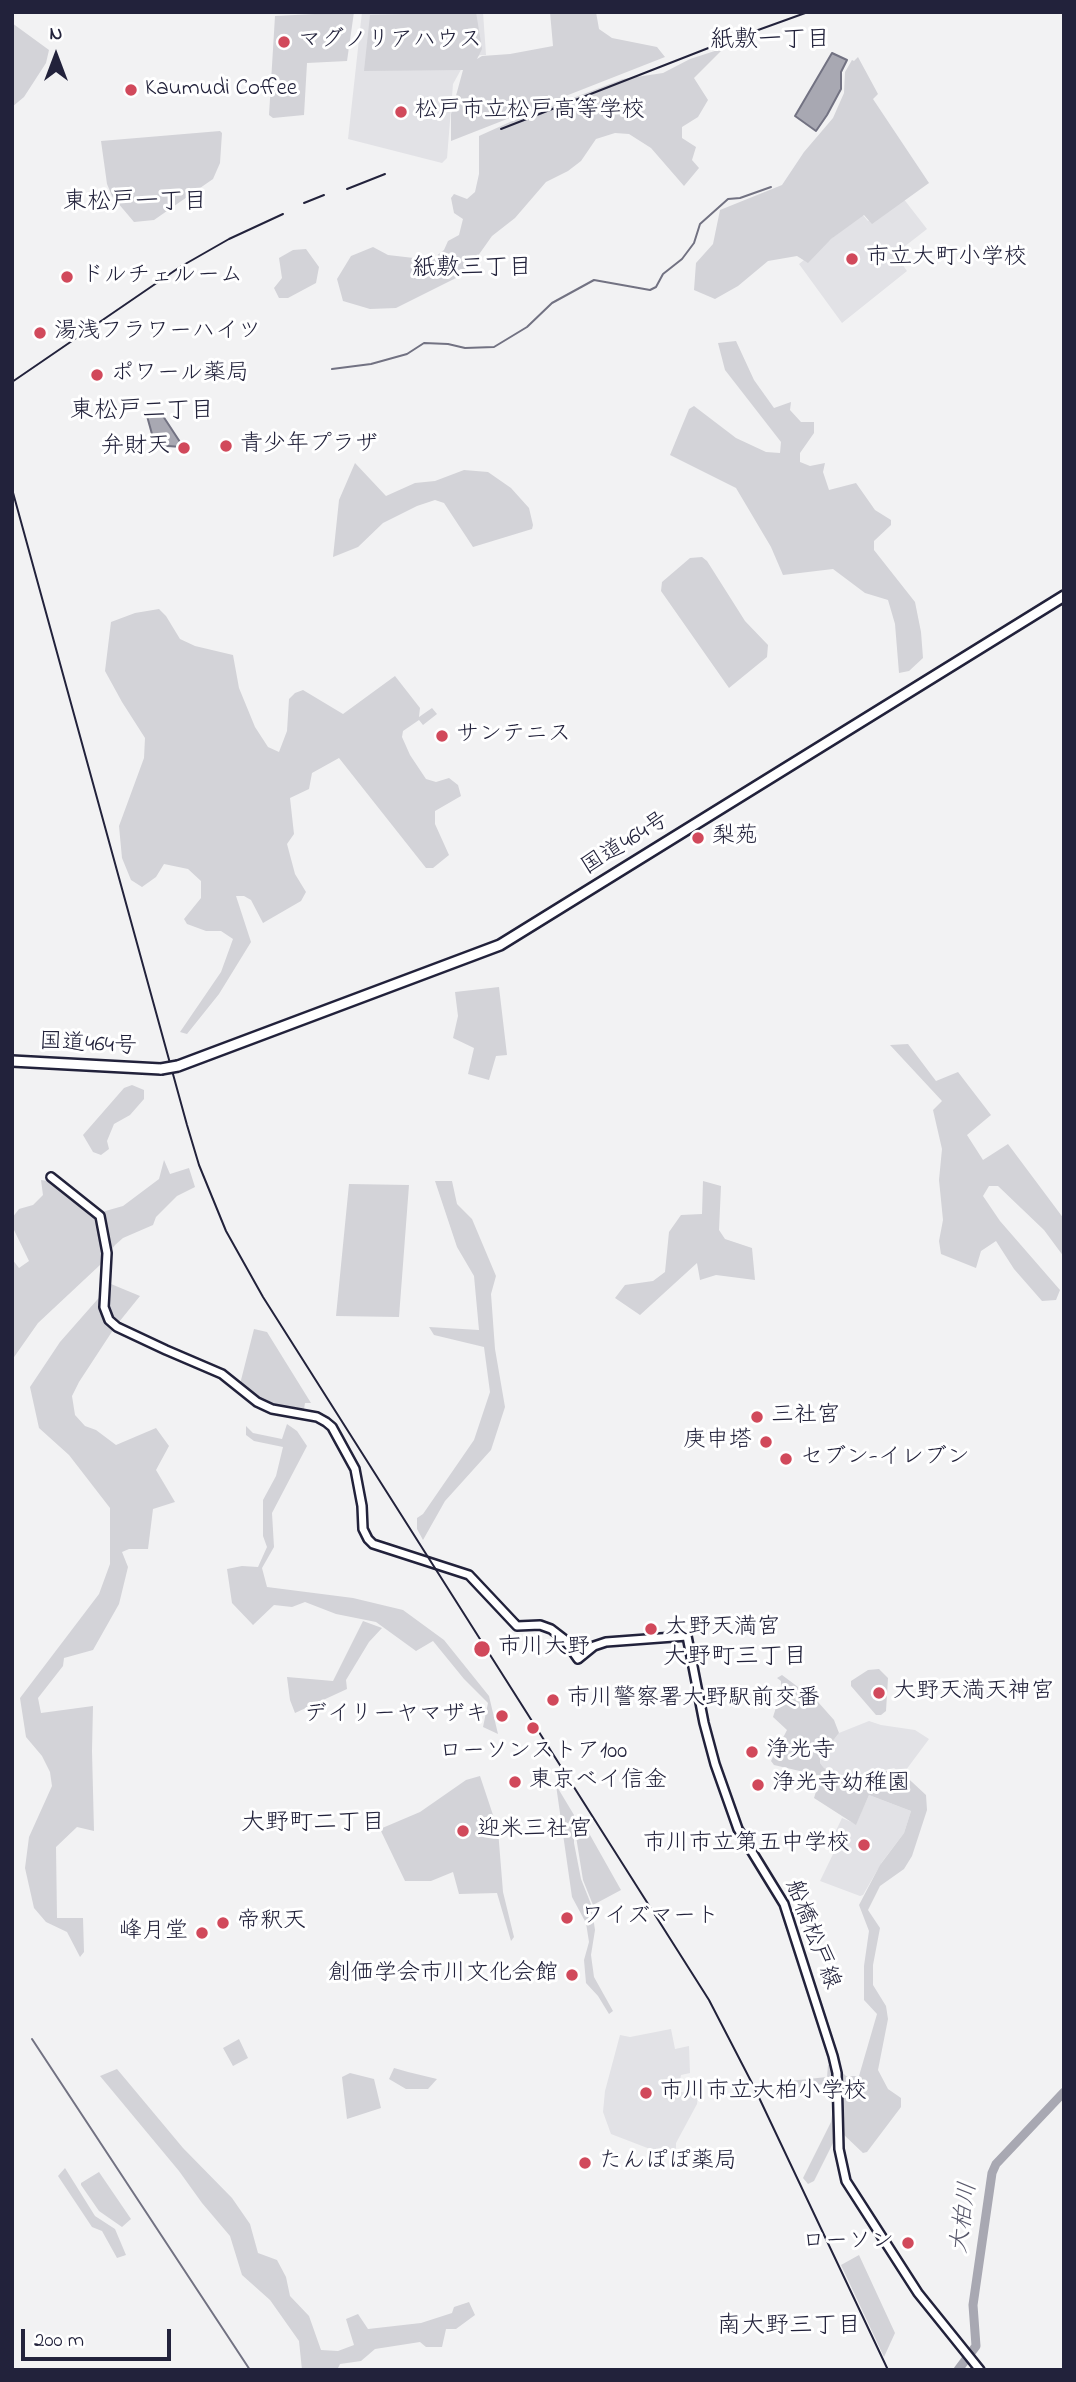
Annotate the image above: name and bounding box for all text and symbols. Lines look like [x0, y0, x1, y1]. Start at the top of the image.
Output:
north arrow [21, 21, 91, 91]
text: N [50, 21, 62, 48]
place label: マグノリアハウス [298, 28, 482, 56]
district label: 紙敷一丁目 [710, 28, 830, 56]
marker: マグノリアハウス [276, 34, 292, 50]
place label: Kaumudi Coffee [145, 76, 297, 104]
marker: Kaumudi Coffee [123, 82, 139, 98]
place label: 松戸市立松戸高等学校 [415, 98, 645, 126]
marker: 松戸市立松戸高等学校 [393, 104, 409, 120]
district label: 東松戸一丁目 [63, 190, 207, 218]
place label: 市立大町小学校 [866, 245, 1027, 273]
marker: 市立大町小学校 [844, 251, 860, 267]
district label: 紙敷三丁目 [412, 256, 532, 284]
place label: ドルチェルーム [81, 263, 243, 291]
marker: ドルチェルーム [59, 269, 75, 285]
place label: 湯浅フラワーハイツ [54, 319, 261, 347]
marker: 湯浅フラワーハイツ [32, 325, 48, 341]
place label: ポワール薬局 [111, 361, 249, 389]
marker: ポワール薬局 [89, 367, 105, 383]
district label: 東松戸二丁目 [70, 399, 214, 427]
place label: 青少年プラザ [240, 432, 378, 460]
place label: 弁財天 [101, 434, 170, 462]
marker: 青少年プラザ [218, 438, 234, 454]
marker: 弁財天 [176, 440, 192, 456]
place label: サンテニス [456, 722, 571, 750]
marker: サンテニス [434, 728, 450, 744]
street label: 国道464号 [577, 807, 675, 883]
place label: 梨苑 [712, 824, 758, 852]
marker: 梨苑 [690, 830, 706, 846]
street label: 国道464号 [38, 1030, 138, 1062]
place label: 三社宮 [771, 1403, 840, 1431]
marker: 三社宮 [749, 1409, 765, 1425]
place label: 庚申塔 [683, 1428, 752, 1456]
marker: 庚申塔 [758, 1434, 774, 1450]
place label: セブン-イレブン [800, 1445, 970, 1473]
marker: セブン-イレブン [778, 1451, 794, 1467]
place label: 大野天満宮 [665, 1615, 780, 1643]
marker: 大野天満宮 [643, 1621, 659, 1637]
place label: 市川大野 [498, 1635, 590, 1663]
marker: 市川大野 [472, 1639, 492, 1659]
district label: 大野町三丁目 [663, 1645, 807, 1673]
place label: 大野天満天神宮 [893, 1679, 1054, 1707]
marker: 大野天満天神宮 [871, 1685, 887, 1701]
place label: 市川警察署大野駅前交番 [567, 1686, 820, 1714]
marker: 市川警察署大野駅前交番 [545, 1692, 561, 1708]
place label: デイリーヤマザキ [304, 1702, 488, 1730]
marker: デイリーヤマザキ [494, 1708, 510, 1724]
marker: ローソンストア100 [525, 1720, 541, 1736]
place label: 浄光寺 [766, 1738, 835, 1766]
place label: ローソンストア100 [439, 1739, 627, 1767]
marker: 浄光寺 [744, 1744, 760, 1760]
place label: 東京ベイ信金 [529, 1768, 667, 1796]
place label: 浄光寺幼稚園 [772, 1771, 910, 1799]
marker: 東京ベイ信金 [507, 1774, 523, 1790]
marker: 浄光寺幼稚園 [750, 1777, 766, 1793]
district label: 大野町二丁目 [241, 1811, 385, 1839]
place label: 迎米三社宮 [477, 1817, 592, 1845]
marker: 迎米三社宮 [455, 1823, 471, 1839]
place label: 市川市立第五中学校 [643, 1831, 850, 1859]
marker: 市川市立第五中学校 [856, 1837, 872, 1853]
street label: 船橋松戸線 [778, 1876, 844, 1994]
place label: ワイズマート [581, 1904, 719, 1932]
place label: 帝釈天 [237, 1909, 306, 1937]
marker: ワイズマート [559, 1910, 575, 1926]
marker: 帝釈天 [215, 1915, 231, 1931]
place label: 峰月堂 [119, 1919, 188, 1947]
marker: 峰月堂 [194, 1925, 210, 1941]
place label: 創価学会市川文化会館 [328, 1961, 558, 1989]
marker: 創価学会市川文化会館 [564, 1967, 580, 1983]
place label: 市川市立大柏小学校 [660, 2079, 867, 2107]
marker: 市川市立大柏小学校 [638, 2085, 654, 2101]
place label: たんぽぽ薬局 [599, 2149, 737, 2177]
marker: たんぽぽ薬局 [577, 2155, 593, 2171]
water label: 大柏川 [947, 2180, 985, 2256]
place label: ローソン [802, 2229, 894, 2257]
marker: ローソン [900, 2235, 916, 2251]
district label: 南大野三丁目 [717, 2314, 861, 2342]
scale bar [24, 2316, 175, 2360]
text: 200 m [34, 2326, 84, 2356]

